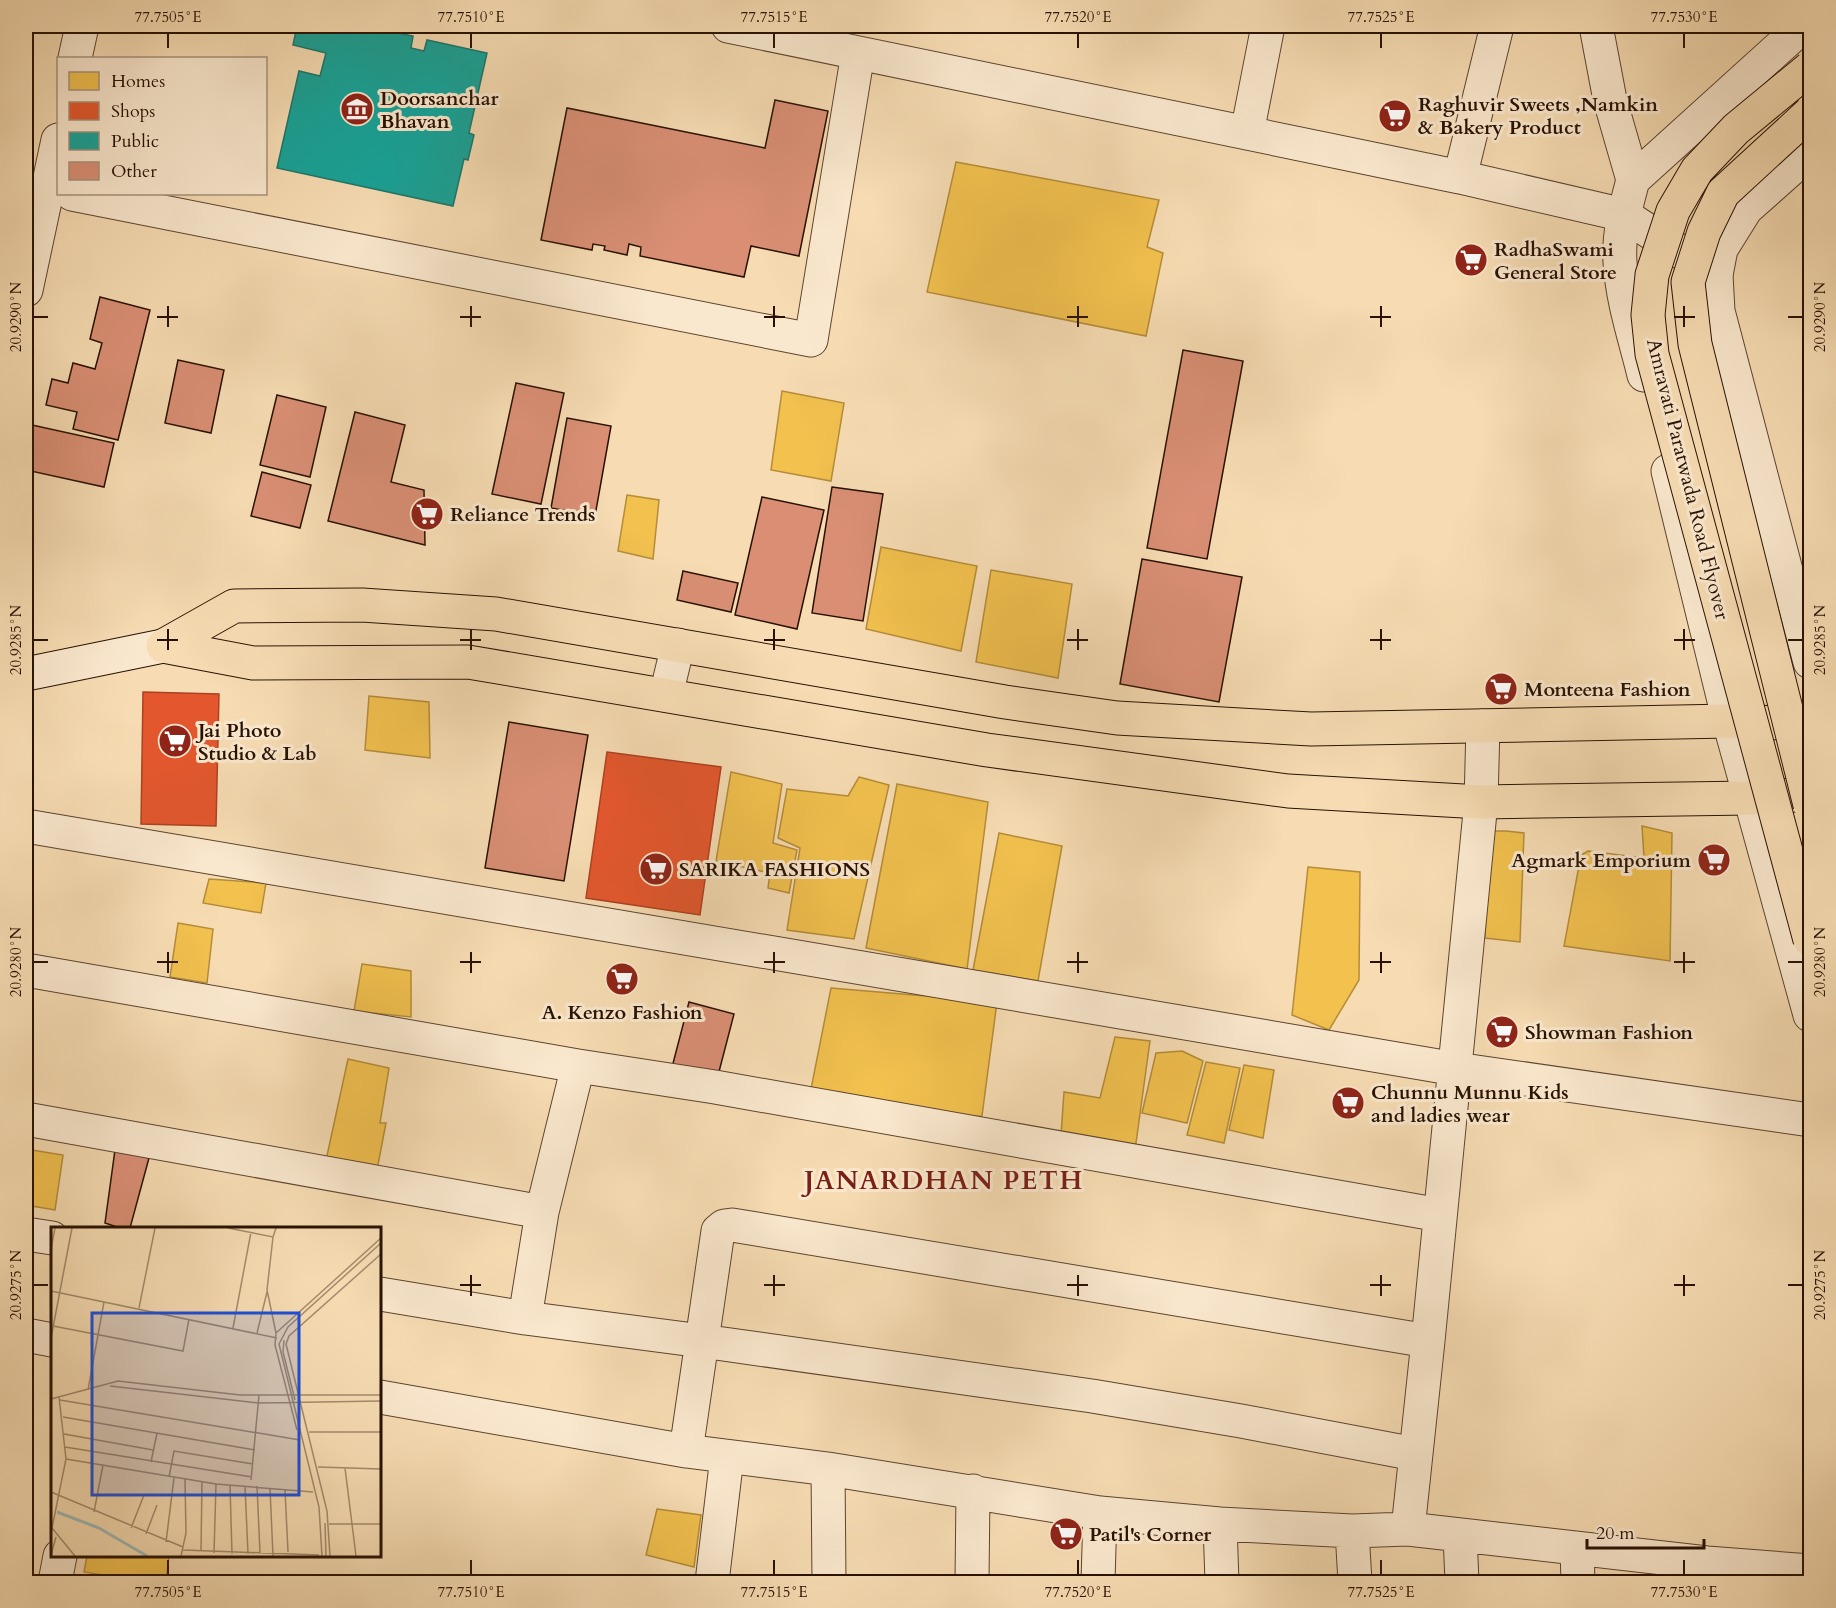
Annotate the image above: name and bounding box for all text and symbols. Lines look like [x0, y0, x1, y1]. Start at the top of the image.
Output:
text: 77.7505°E [135, 7, 201, 27]
text: 77.7510°E [438, 7, 504, 27]
text: 77.7515°E [741, 7, 807, 27]
text: 77.7520°E [1045, 7, 1111, 27]
text: 77.7525°E [1348, 7, 1414, 27]
text: 77.7530°E [1651, 7, 1717, 27]
legend [57, 57, 267, 195]
text: Homes [111, 69, 165, 94]
place label: Doorsanchar Bhavan [380, 85, 500, 135]
museum icon: Doorsanchar Bhavan [339, 91, 375, 127]
place label: Raghuvir Sweets ,Namkin & Bakery Product [1418, 91, 1658, 141]
supermarket icon: Raghuvir Sweets ,Namkin & Bakery Product [1377, 98, 1413, 134]
text: Shops [111, 99, 155, 124]
text: Public [111, 129, 159, 154]
text: Other [111, 159, 157, 184]
place label: RadhaSwami General Store [1494, 236, 1617, 286]
supermarket icon: RadhaSwami General Store [1453, 242, 1489, 278]
text: 20.9290°N [6, 282, 26, 352]
text: 20.9290°N [1810, 282, 1830, 352]
street label: Amravati Paratwada Road Flyover [1640, 336, 1736, 623]
supermarket icon: Reliance Trends [409, 496, 445, 532]
place label: Reliance Trends [450, 501, 596, 528]
text: 20.9285°N [6, 605, 26, 675]
text: 20.9285°N [1810, 605, 1830, 675]
supermarket icon: Monteena Fashion [1483, 671, 1519, 707]
place label: Monteena Fashion [1524, 676, 1691, 703]
place label: Jai Photo Studio & Lab [195, 717, 317, 767]
supermarket icon: Jai Photo Studio & Lab [157, 723, 193, 759]
supermarket icon: Agmark Emporium [1696, 842, 1732, 878]
place label: Agmark Emporium [1511, 847, 1692, 874]
supermarket icon: SARIKA FASHIONS [638, 851, 674, 887]
place label: SARIKA FASHIONS [679, 856, 870, 883]
text: 20.9280°N [6, 927, 26, 997]
text: 20.9280°N [1810, 927, 1830, 997]
supermarket icon: A. Kenzo Fashion [604, 961, 640, 997]
place label: A. Kenzo Fashion [541, 999, 703, 1026]
supermarket icon: Showman Fashion [1484, 1014, 1520, 1050]
place label: Showman Fashion [1525, 1019, 1693, 1046]
place label: Chunnu Munnu Kids and ladies wear [1371, 1079, 1569, 1129]
supermarket icon: Chunnu Munnu Kids and ladies wear [1330, 1085, 1366, 1121]
district label: JANARDHAN PETH [800, 1163, 1084, 1198]
inset map [51, 1227, 381, 1557]
text: 20.9275°N [6, 1250, 26, 1320]
text: 20.9275°N [1810, 1250, 1830, 1320]
scale bar [1587, 1512, 1704, 1550]
supermarket icon: Patil's Corner [1048, 1516, 1084, 1552]
place label: Patil's Corner [1089, 1521, 1212, 1548]
text: 20 m [1596, 1521, 1635, 1546]
text: 77.7505°E [135, 1582, 201, 1602]
text: 77.7510°E [438, 1582, 504, 1602]
text: 77.7515°E [741, 1582, 807, 1602]
text: 77.7520°E [1045, 1582, 1111, 1602]
text: 77.7525°E [1348, 1582, 1414, 1602]
text: 77.7530°E [1651, 1582, 1717, 1602]

